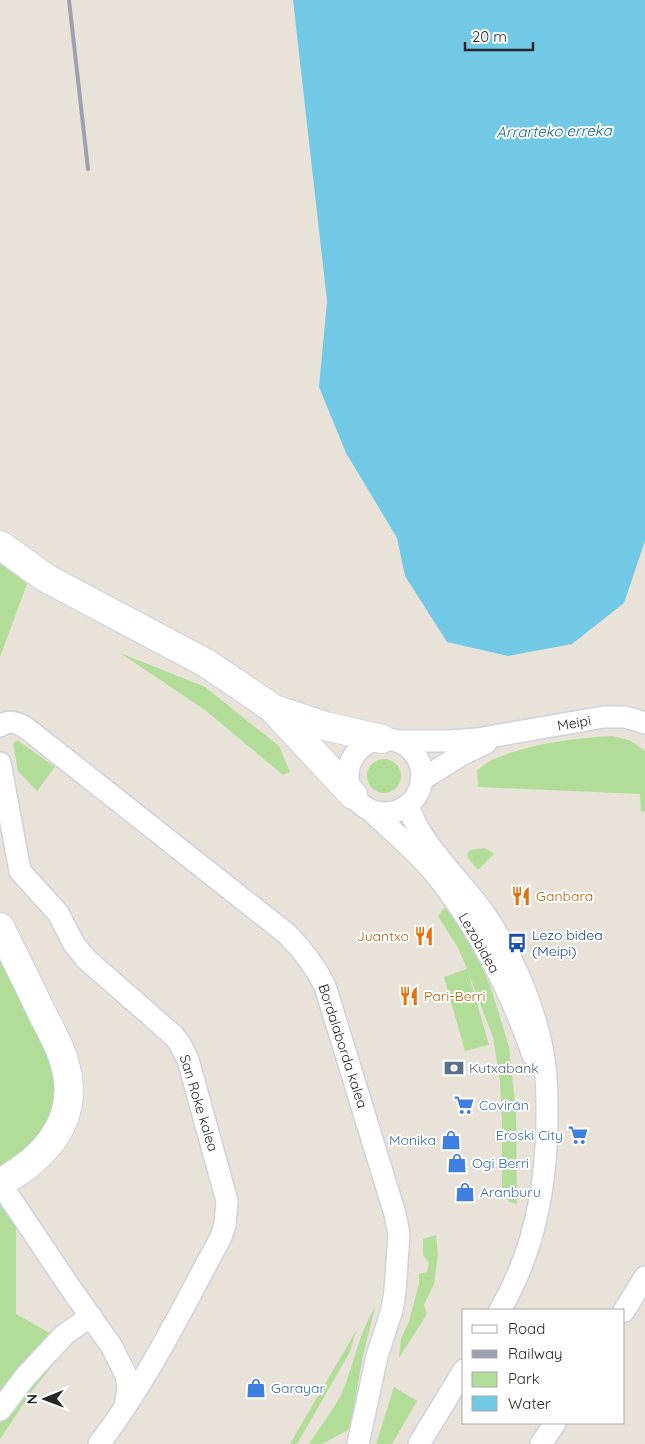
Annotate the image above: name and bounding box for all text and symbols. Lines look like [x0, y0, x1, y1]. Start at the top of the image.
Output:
scale bar [465, 20, 532, 52]
text: 20 m [472, 27, 507, 46]
water label: Arrarteko erreka [496, 120, 613, 142]
street label: Meipi [556, 711, 592, 735]
restaurant icon: Ganbara [510, 885, 532, 907]
place label: Ganbara [536, 887, 593, 905]
street label: Lezobidea [455, 910, 503, 976]
restaurant icon: Juantxo [413, 925, 435, 947]
place label: Lezo bidea (Meipi) [532, 926, 603, 960]
place label: Juantxo [357, 927, 409, 945]
bus stop icon: Lezo bidea (Meipi) [506, 932, 528, 954]
street label: Bordalaborda kalea [314, 982, 372, 1110]
restaurant icon: Pari-Berri [398, 985, 420, 1007]
place label: Pari-Berri [424, 987, 485, 1005]
street label: San Roke kalea [176, 1052, 222, 1154]
bank icon: Kutxabank [443, 1057, 465, 1079]
place label: Kutxabank [469, 1059, 539, 1077]
supermarket icon: Covirán [453, 1094, 475, 1116]
place label: Covirán [479, 1096, 529, 1114]
supermarket icon: Eroski City [567, 1124, 589, 1146]
place label: Eroski City [496, 1126, 563, 1144]
shop icon: Monika [440, 1129, 462, 1151]
place label: Monika [389, 1131, 436, 1149]
shop icon: Ogi Berri [446, 1152, 468, 1174]
place label: Ogi Berri [472, 1154, 529, 1172]
shop icon: Aranburu [454, 1181, 476, 1203]
place label: Aranburu [480, 1183, 541, 1201]
legend [462, 1309, 625, 1424]
text: Road [508, 1319, 545, 1338]
text: Railway [508, 1344, 563, 1363]
text: Park [508, 1369, 540, 1388]
north arrow [20, 1374, 70, 1424]
shop icon: Garayar [245, 1377, 267, 1399]
place label: Garayar [271, 1379, 326, 1397]
text: N [23, 1394, 41, 1405]
text: Water [508, 1394, 551, 1413]

